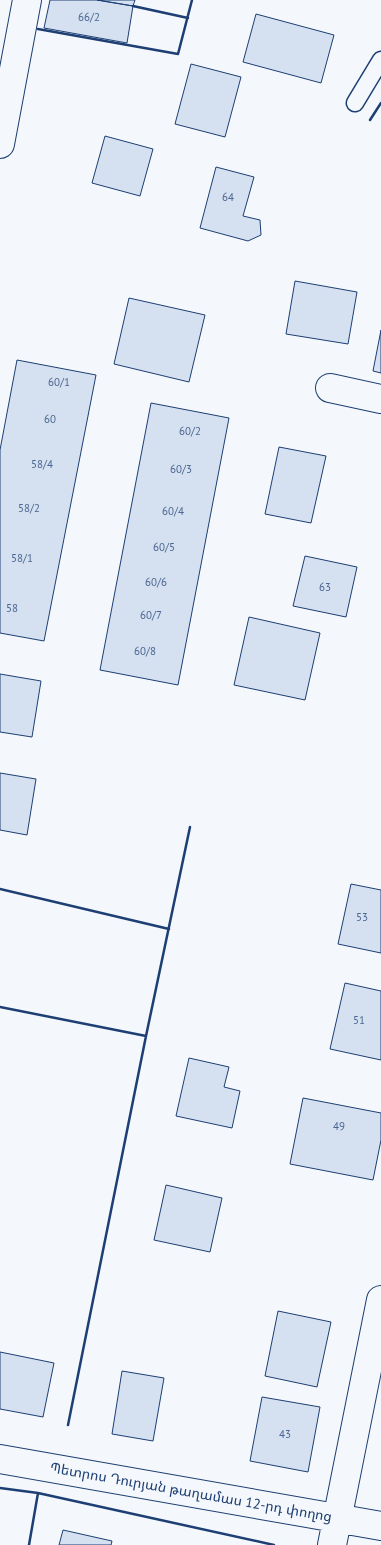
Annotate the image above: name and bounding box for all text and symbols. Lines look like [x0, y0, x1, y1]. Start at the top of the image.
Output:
house number: 66/2 [78, 10, 100, 24]
house number: 64 [222, 190, 234, 204]
house number: 60/1 [48, 375, 70, 389]
house number: 60 [44, 412, 56, 426]
house number: 60/2 [179, 424, 201, 438]
house number: 58/4 [31, 457, 53, 471]
house number: 60/3 [170, 462, 192, 476]
house number: 58/2 [18, 501, 40, 515]
house number: 60/4 [162, 504, 184, 518]
house number: 60/5 [153, 540, 175, 554]
house number: 58/1 [11, 551, 33, 565]
house number: 60/6 [145, 575, 167, 589]
house number: 63 [319, 580, 331, 594]
house number: 58 [6, 601, 18, 615]
house number: 60/7 [140, 608, 162, 622]
house number: 60/8 [134, 644, 156, 658]
house number: 53 [356, 910, 368, 924]
house number: 51 [353, 1013, 365, 1027]
house number: 49 [333, 1119, 345, 1133]
house number: 43 [279, 1427, 291, 1441]
street label: Պետրոս Դուրյան թաղամաս 12-րդ փողոց [49, 1458, 333, 1526]

